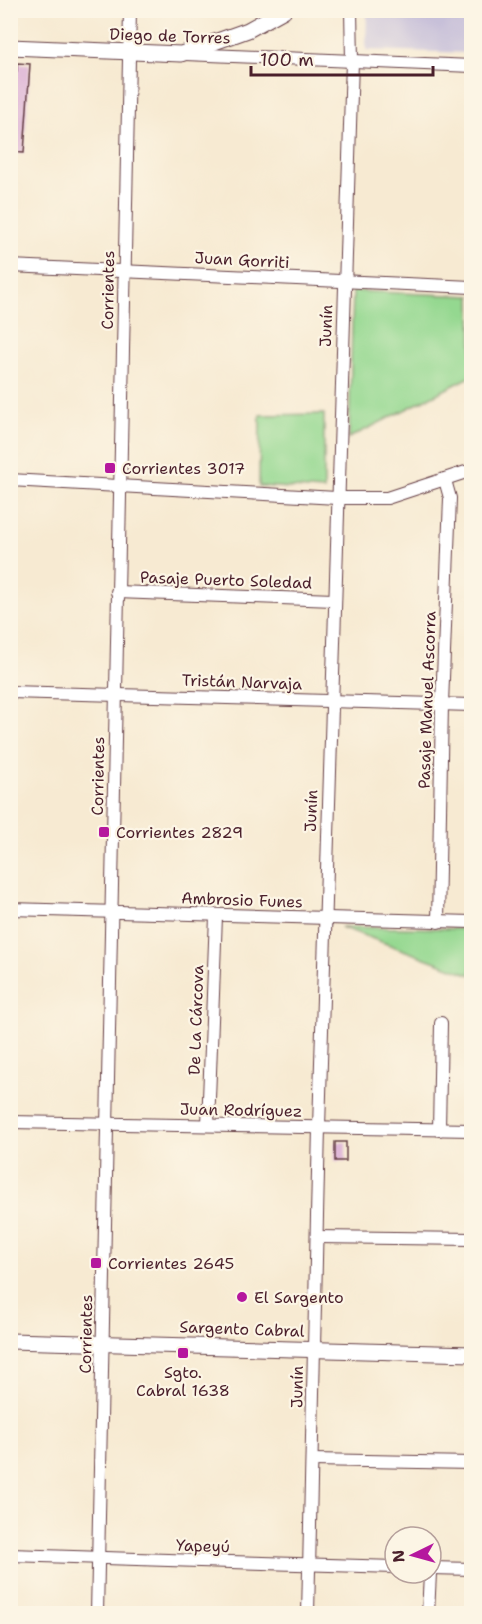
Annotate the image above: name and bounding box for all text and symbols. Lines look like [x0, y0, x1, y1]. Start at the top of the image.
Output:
street label: Diego de Torres [109, 23, 231, 49]
scale bar [251, 39, 432, 77]
text: 100 m [260, 48, 314, 72]
street label: Juan Gorriti [194, 247, 290, 273]
street label: Corrientes [97, 250, 119, 330]
street label: Junín [315, 304, 337, 348]
place label: Corrientes 3017 [122, 458, 245, 479]
marker: Corrientes 3017 [103, 461, 117, 475]
street label: Pasaje Puerto Soledad [140, 567, 312, 593]
street label: Pasaje Manuel Ascorra [413, 611, 441, 789]
street label: Tristán Narvaja [181, 669, 303, 695]
street label: Corrientes [87, 736, 109, 816]
street label: Junín [300, 789, 322, 833]
place label: Corrientes 2829 [116, 822, 243, 843]
marker: Corrientes 2829 [97, 825, 111, 839]
street label: Ambrosio Funes [181, 887, 303, 913]
street label: De La Cárcova [184, 964, 208, 1075]
street label: Juan Rodríguez [180, 1098, 302, 1122]
place label: Corrientes 2645 [108, 1253, 234, 1274]
marker: Corrientes 2645 [89, 1256, 103, 1270]
place label: El Sargento [254, 1287, 344, 1308]
marker: El Sargento [235, 1290, 249, 1304]
street label: Corrientes [75, 1294, 97, 1374]
street label: Sargento Cabral [179, 1316, 305, 1342]
marker: Sgto. Cabral 1638 [176, 1346, 190, 1360]
place label: Sgto. Cabral 1638 [136, 1362, 230, 1401]
street label: Junín [286, 1365, 308, 1408]
north arrow [383, 1525, 443, 1585]
street label: Yapeyú [176, 1535, 230, 1557]
text: N [388, 1549, 410, 1563]

